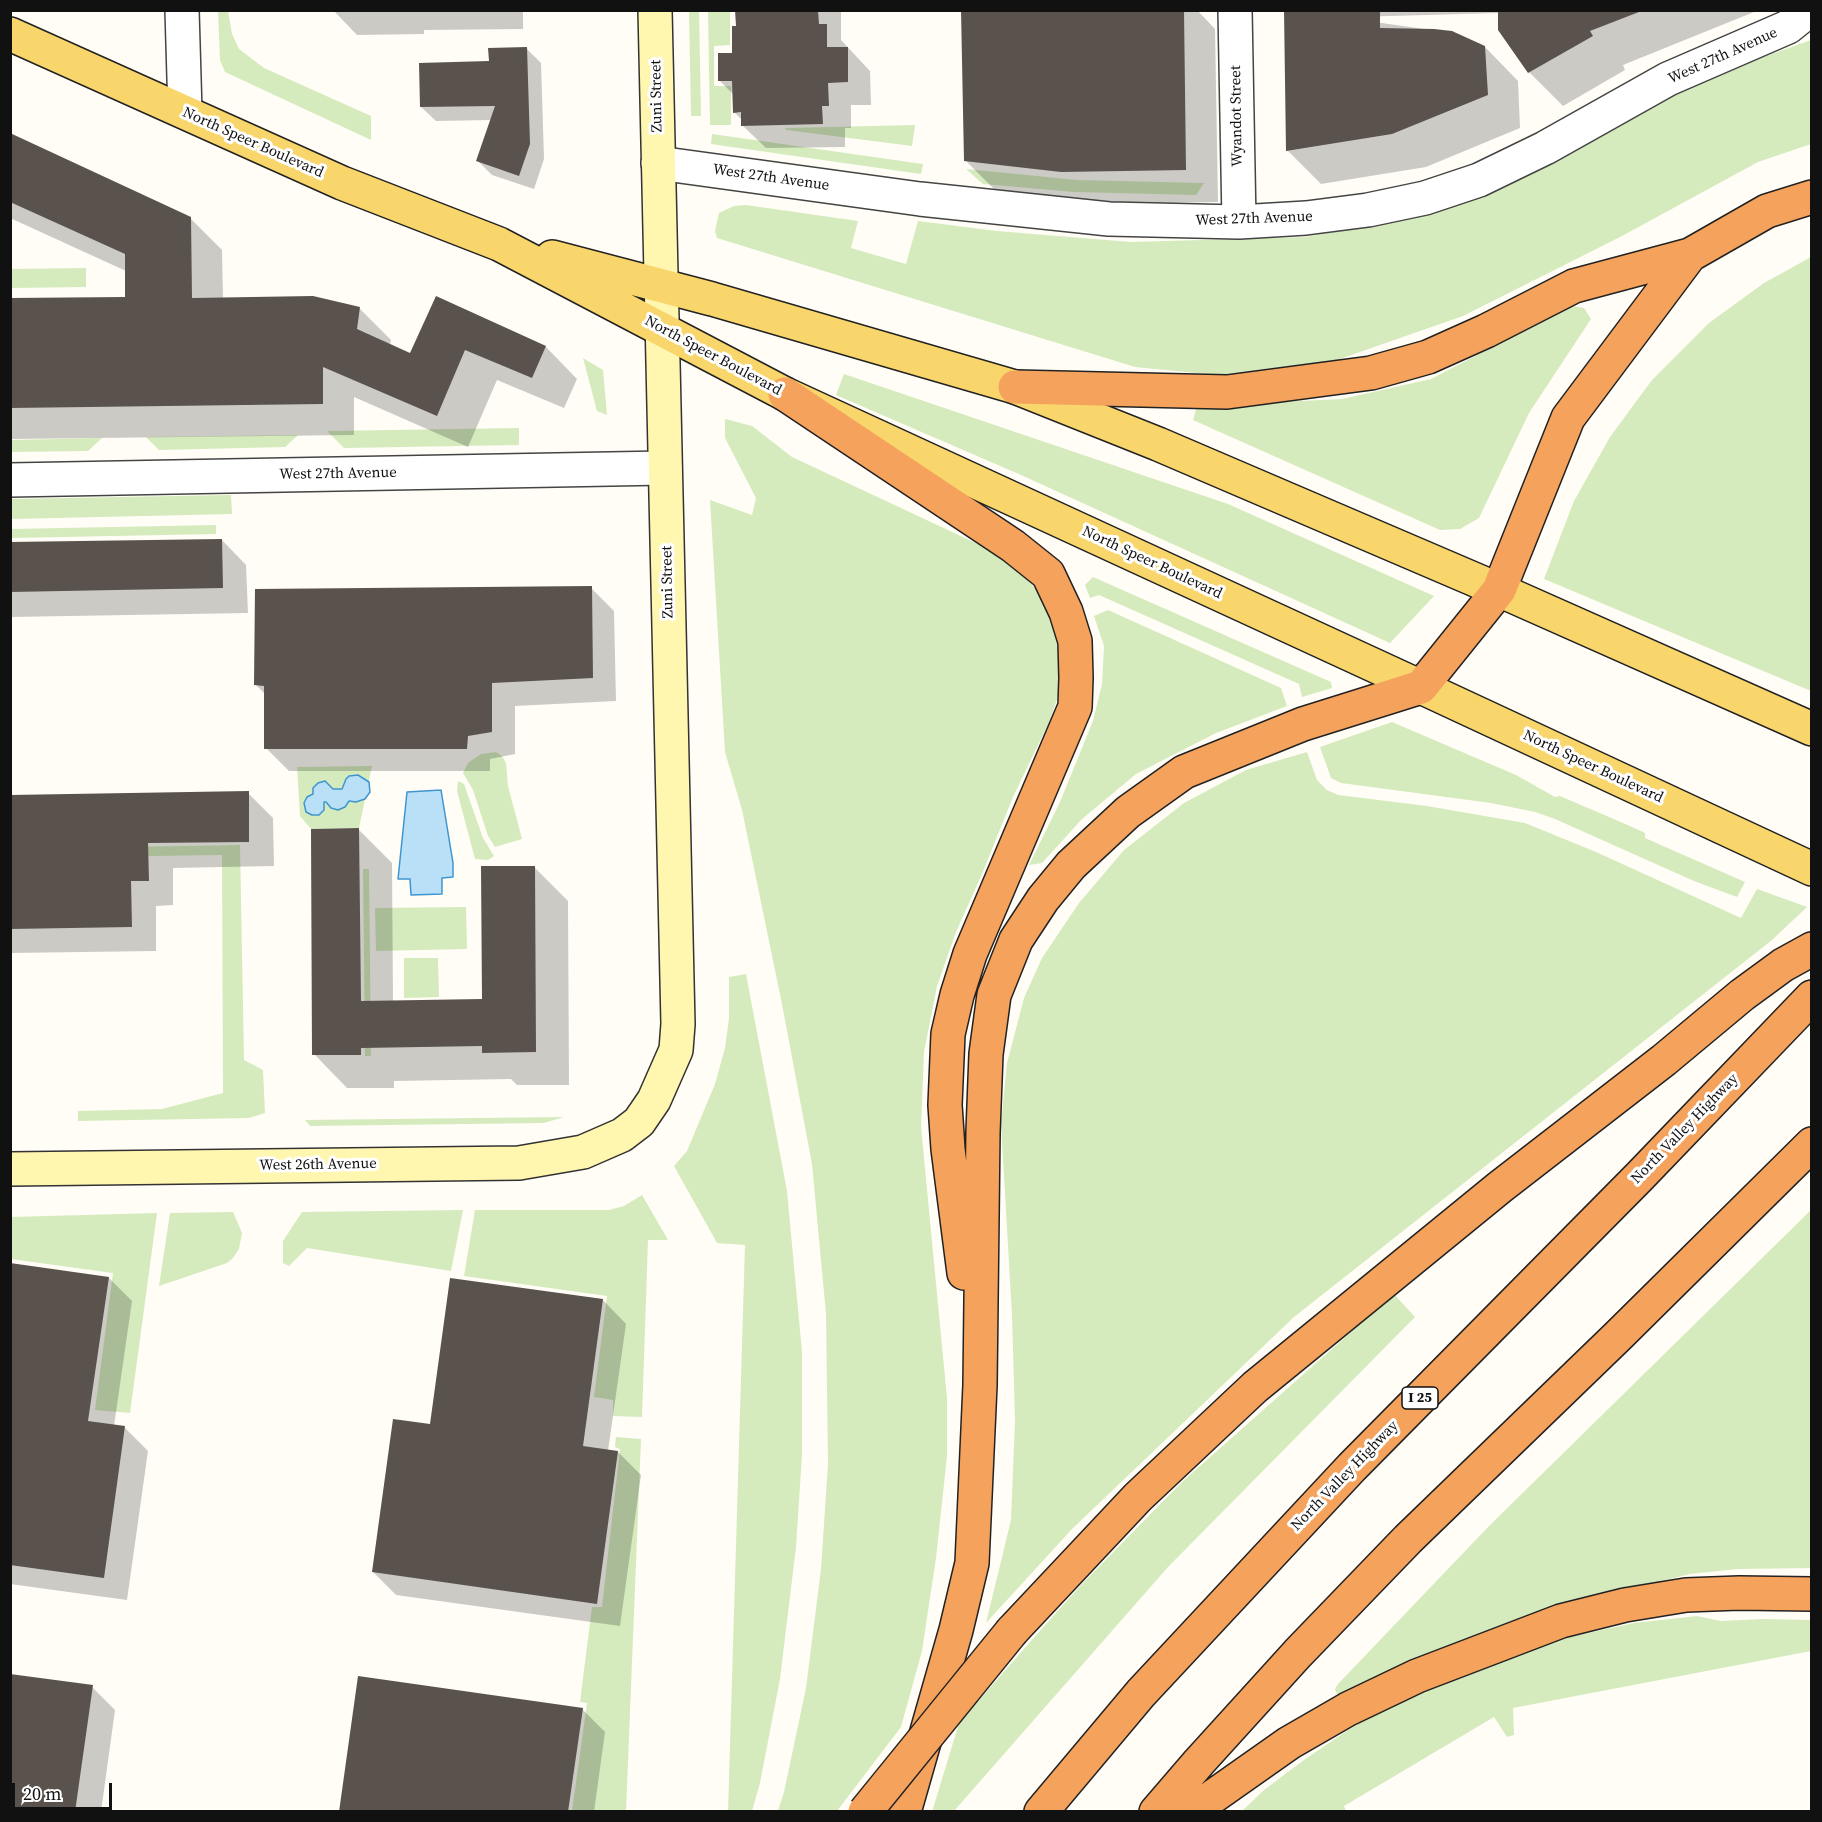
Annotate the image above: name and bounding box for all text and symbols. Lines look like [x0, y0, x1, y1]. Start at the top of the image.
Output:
street label: West 27th Avenue [1666, 24, 1780, 88]
street label: Zuni Street [647, 60, 667, 132]
street label: Wyandot Street [1227, 65, 1247, 167]
street label: North Speer Boulevard [180, 104, 326, 182]
street label: West 27th Avenue [712, 161, 830, 195]
street label: West 27th Avenue [1195, 208, 1313, 230]
street label: North Speer Boulevard [642, 312, 784, 400]
street label: West 27th Avenue [279, 464, 397, 484]
street label: North Speer Boulevard [1079, 523, 1225, 603]
street label: Zuni Street [658, 546, 678, 618]
street label: North Speer Boulevard [1520, 727, 1666, 807]
street label: North Valley Highway [1628, 1070, 1742, 1188]
street label: West 26th Avenue [259, 1155, 377, 1175]
road number: I 25 [1402, 1387, 1438, 1409]
street label: North Valley Highway [1288, 1417, 1402, 1535]
scale bar [15, 1771, 116, 1809]
text: 20 m [23, 1781, 61, 1806]

